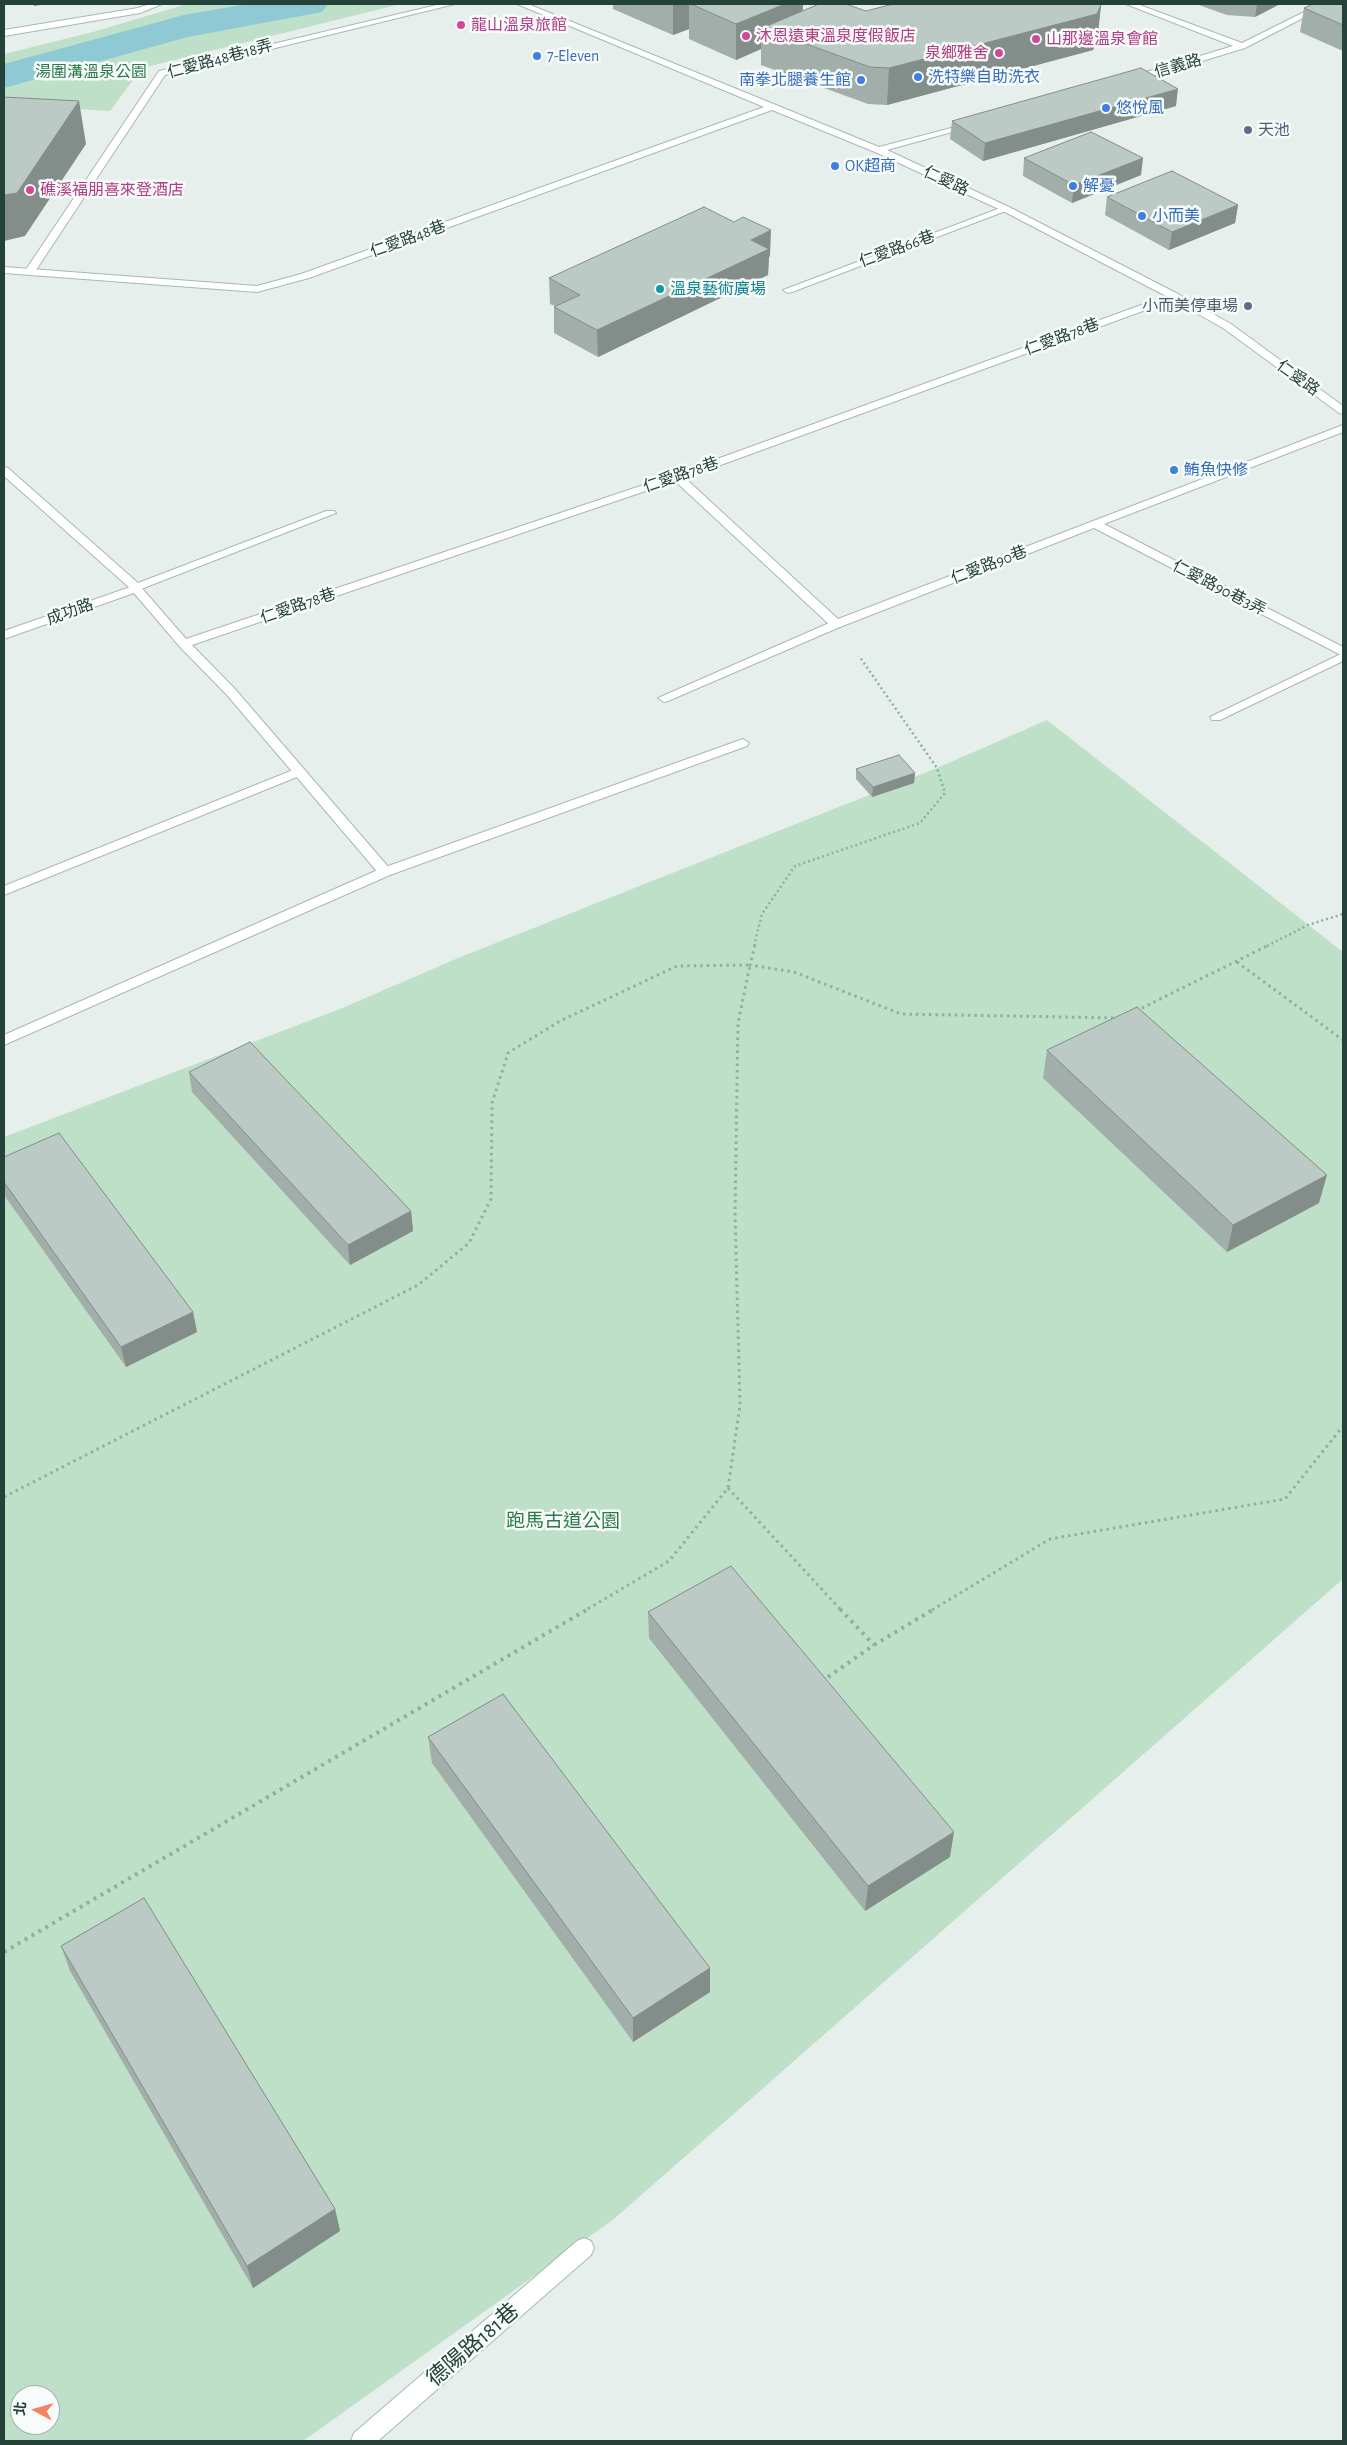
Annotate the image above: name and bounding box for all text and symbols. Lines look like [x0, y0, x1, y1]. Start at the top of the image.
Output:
place label: 龍山溫泉旅館 [471, 15, 567, 35]
marker: 龍山溫泉旅館 [455, 19, 467, 31]
place label: 沐恩遠東溫泉度假飯店 [756, 26, 916, 46]
place label: 山那邊溫泉會館 [1046, 29, 1158, 49]
marker: 沐恩遠東溫泉度假飯店 [740, 30, 752, 42]
marker: 山那邊溫泉會館 [1030, 33, 1042, 45]
street label: 仁愛路48巷18弄 [165, 36, 275, 82]
place label: 泉鄉雅舍 [925, 43, 989, 63]
place label: 7-Eleven [547, 46, 599, 66]
marker: 泉鄉雅舍 [993, 47, 1005, 59]
marker: 7-Eleven [531, 50, 543, 62]
street label: 信義路 [1152, 50, 1204, 82]
park label: 湯圍溝溫泉公園 [35, 62, 147, 82]
place label: 洗特樂自助洗衣 [928, 67, 1040, 87]
place label: 南拳北腿養生館 [739, 70, 851, 90]
marker: 洗特樂自助洗衣 [912, 71, 924, 83]
marker: 南拳北腿養生館 [855, 74, 867, 86]
place label: 悠悅風 [1116, 98, 1164, 118]
marker: 悠悅風 [1100, 102, 1112, 114]
place label: 天池 [1258, 120, 1290, 140]
marker: 天池 [1242, 124, 1254, 136]
place label: OK超商 [845, 156, 896, 176]
marker: OK超商 [829, 160, 841, 172]
street label: 仁愛路 [920, 162, 972, 200]
place label: 解憂 [1083, 176, 1115, 196]
place label: 礁溪福朋喜來登酒店 [40, 180, 184, 200]
marker: 解憂 [1067, 180, 1079, 192]
marker: 礁溪福朋喜來登酒店 [24, 184, 36, 196]
place label: 小而美 [1152, 206, 1200, 226]
marker: 小而美 [1136, 210, 1148, 222]
street label: 仁愛路48巷 [367, 216, 449, 262]
street label: 仁愛路66巷 [857, 226, 937, 272]
place label: 溫泉藝術廣場 [670, 279, 766, 299]
marker: 溫泉藝術廣場 [654, 283, 666, 295]
place label: 小而美停車場 [1142, 296, 1238, 316]
marker: 小而美停車場 [1242, 300, 1254, 312]
street label: 仁愛路78巷 [1022, 315, 1102, 359]
street label: 仁愛路 [1273, 356, 1323, 400]
street label: 仁愛路78巷 [641, 453, 721, 497]
place label: 鮪魚快修 [1184, 460, 1248, 480]
marker: 鮪魚快修 [1168, 464, 1180, 476]
street label: 仁愛路90巷 [948, 542, 1030, 588]
street label: 仁愛路90巷3弄 [1169, 556, 1269, 620]
street label: 仁愛路78巷 [258, 584, 338, 628]
street label: 成功路 [44, 595, 96, 629]
park label: 跑馬古道公園 [506, 1510, 620, 1532]
street label: 德陽路181巷 [421, 2298, 525, 2392]
north arrow [10, 2385, 60, 2435]
text: 北 [13, 2401, 29, 2416]

